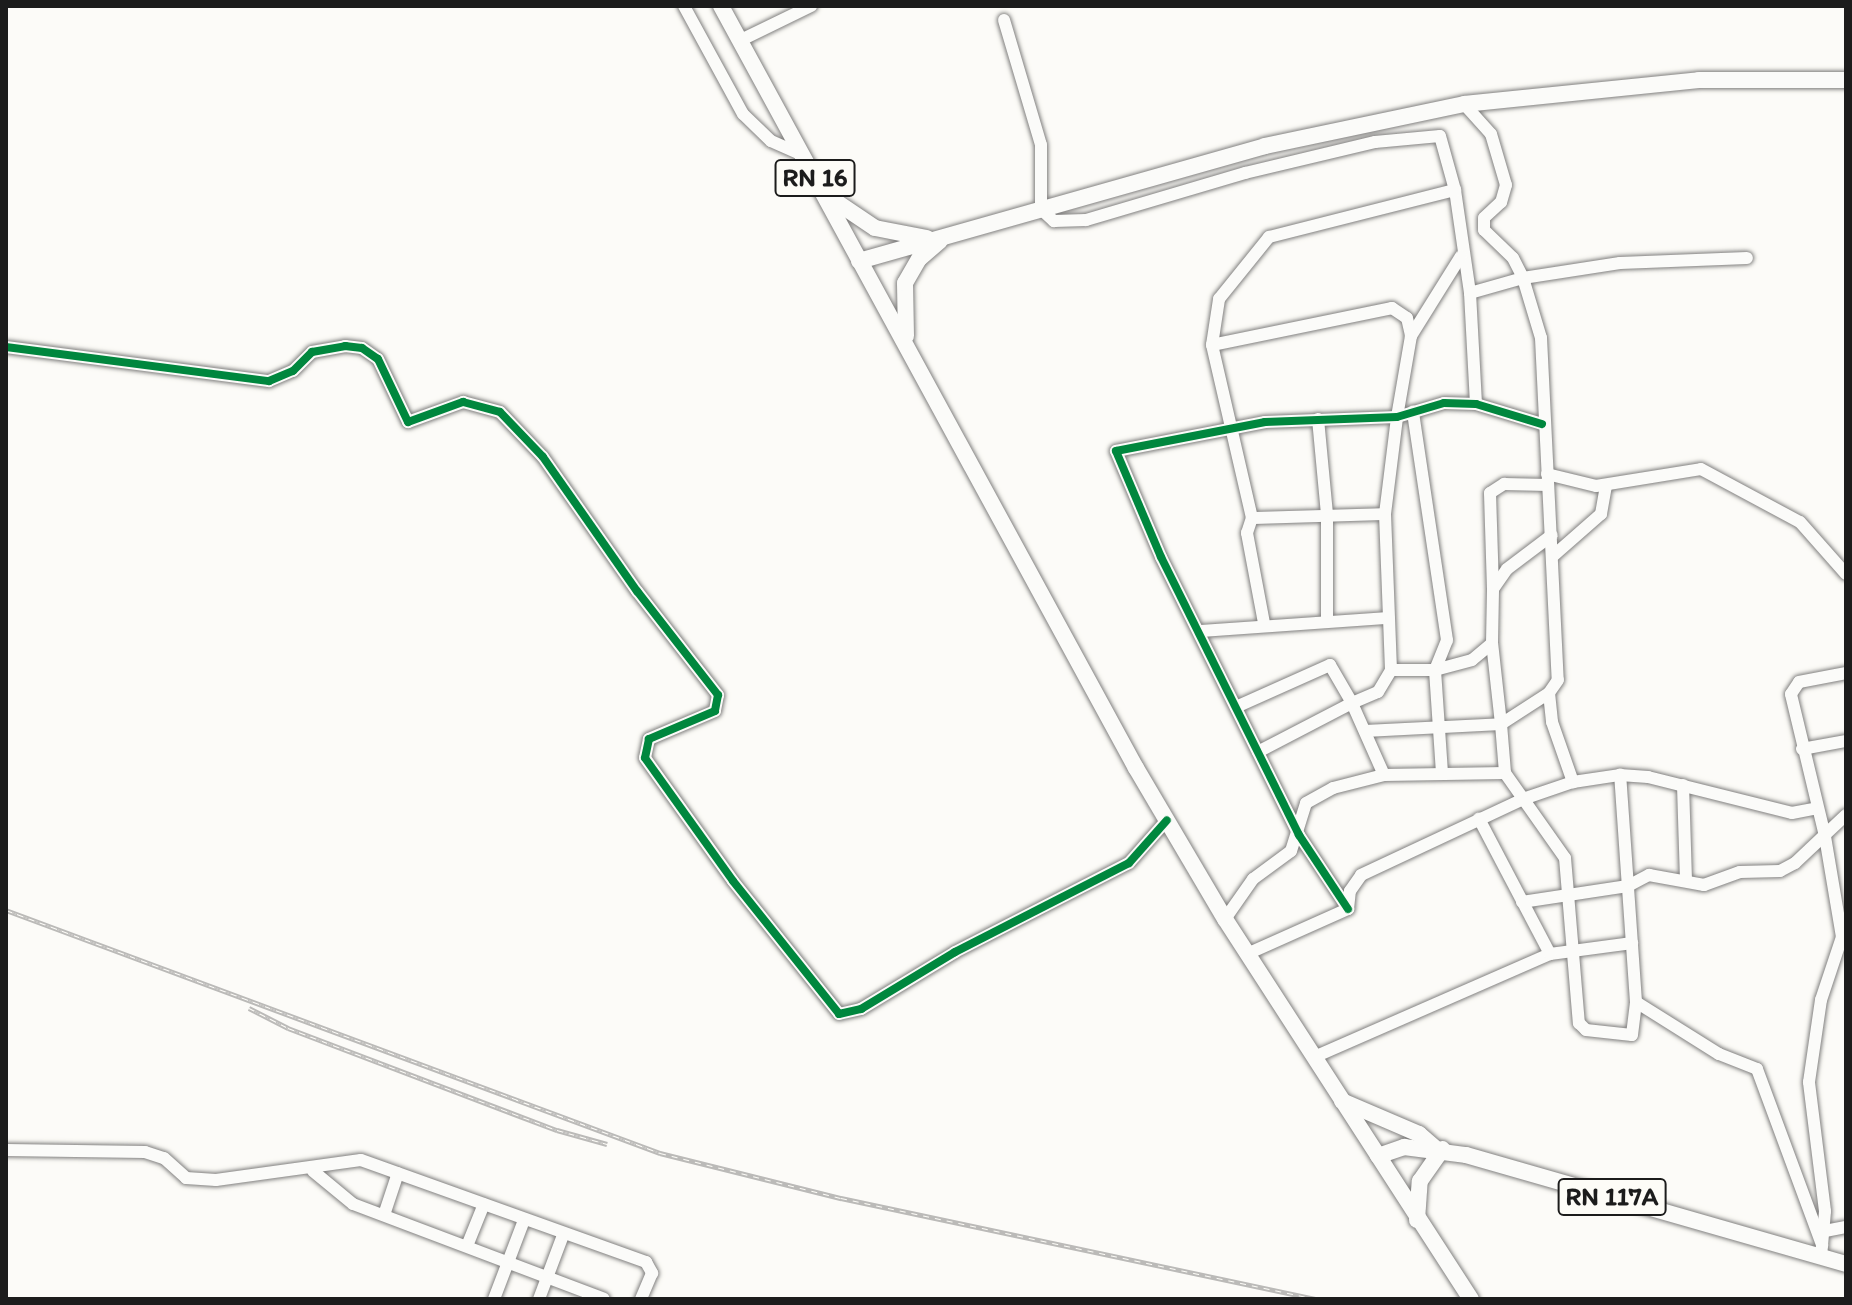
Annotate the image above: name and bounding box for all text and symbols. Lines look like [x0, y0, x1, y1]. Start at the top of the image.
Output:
road number: RN 16 [773, 156, 857, 200]
road number: RN 117A [1556, 1175, 1668, 1219]

